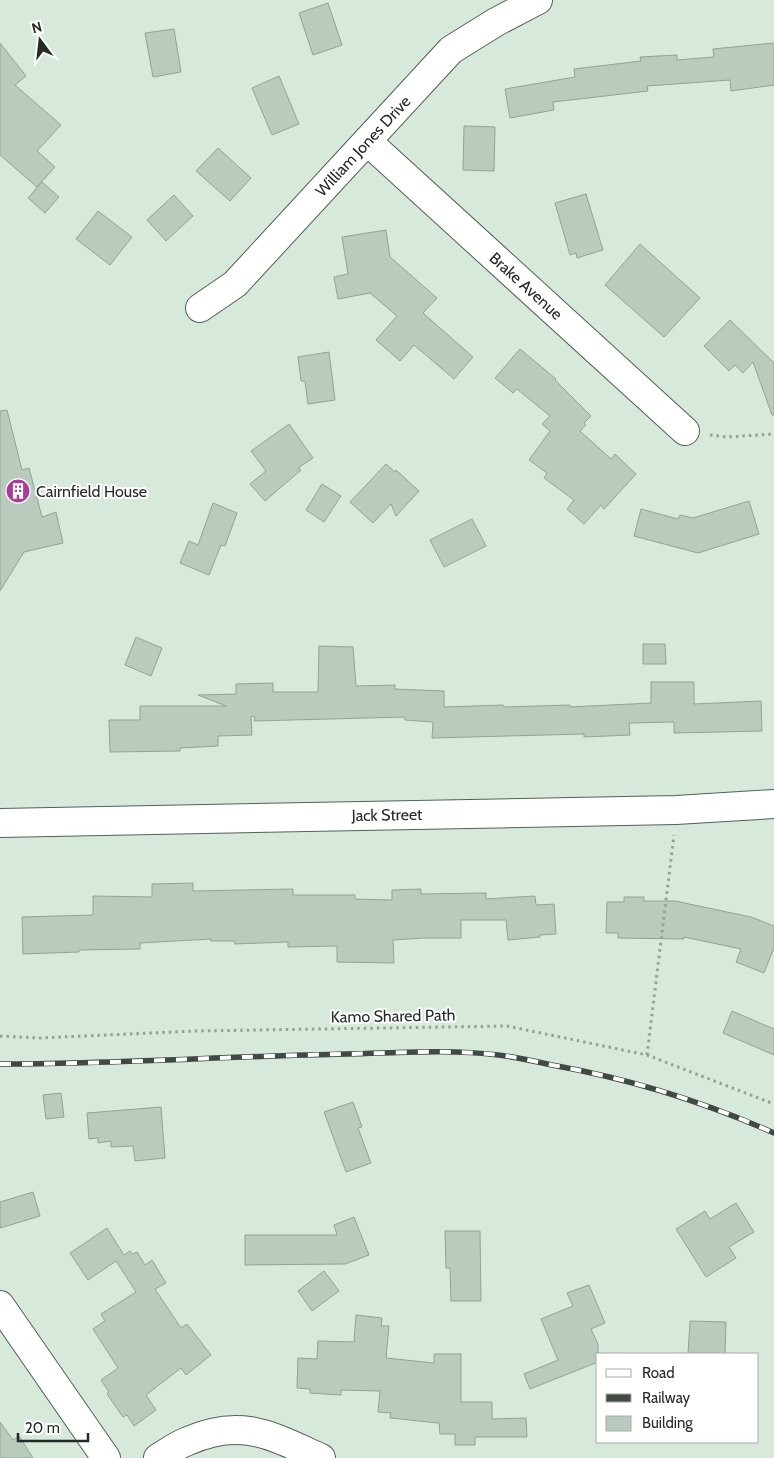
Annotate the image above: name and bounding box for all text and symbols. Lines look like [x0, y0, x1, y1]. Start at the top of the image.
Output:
north arrow [15, 15, 65, 65]
text: N [30, 17, 44, 37]
street label: William Jones Drive [312, 92, 414, 200]
street label: Brake Avenue [486, 248, 566, 324]
building icon: Cairnfield House [5, 478, 31, 504]
place label: Cairnfield House [36, 482, 147, 501]
street label: Jack Street [350, 805, 423, 825]
street label: Kamo Shared Path [330, 1005, 456, 1027]
legend [596, 1353, 759, 1443]
text: Road [642, 1364, 675, 1382]
text: Railway [642, 1389, 691, 1407]
scale bar [18, 1410, 88, 1442]
text: Building [642, 1414, 693, 1432]
text: 20 m [25, 1419, 60, 1437]

